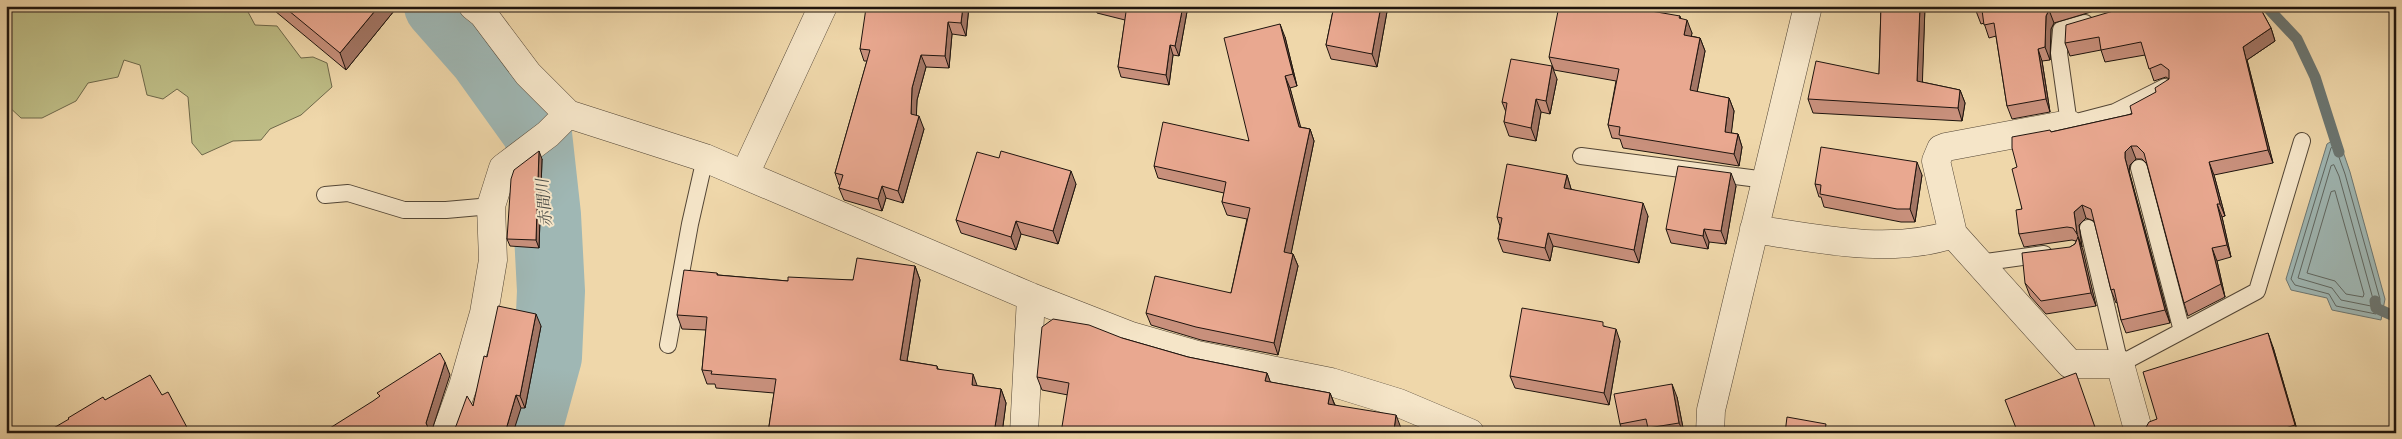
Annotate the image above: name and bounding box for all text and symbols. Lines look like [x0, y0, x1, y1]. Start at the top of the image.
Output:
water label: 赤間川 [532, 176, 556, 228]

